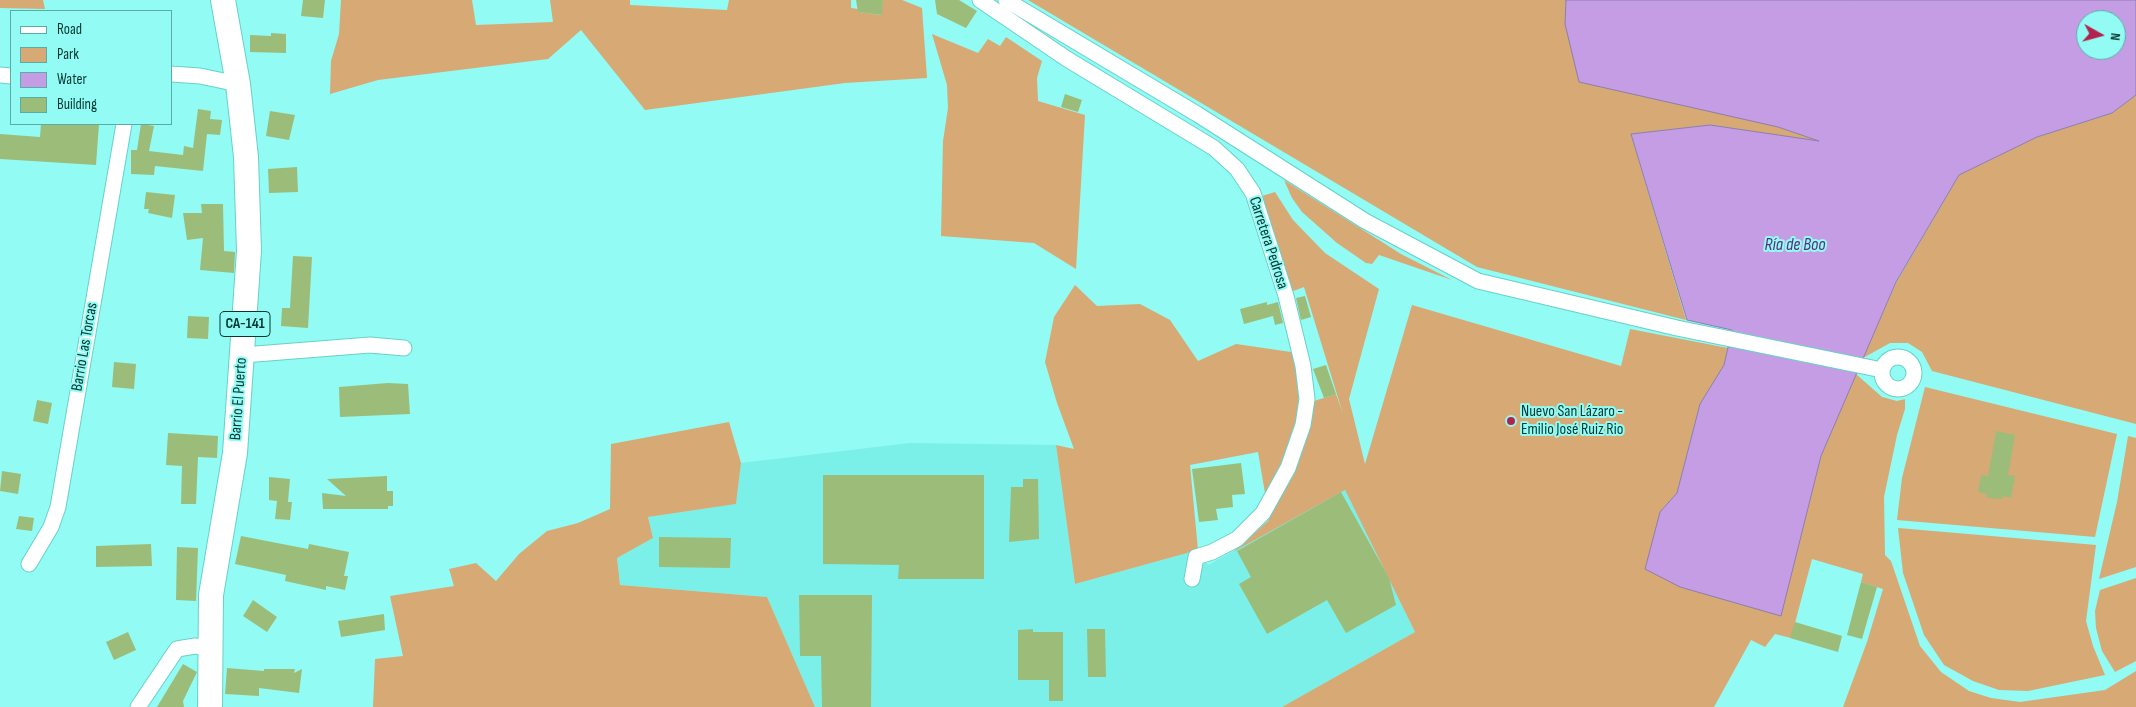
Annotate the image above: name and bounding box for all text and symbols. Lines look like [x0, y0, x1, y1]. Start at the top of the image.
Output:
legend [10, 10, 172, 125]
north arrow [2076, 10, 2126, 60]
text: Road [57, 20, 82, 39]
text: N [2107, 32, 2124, 42]
text: Park [57, 45, 79, 64]
text: Water [57, 70, 87, 89]
text: Building [57, 95, 97, 114]
street label: Carretera Pedrosa [1244, 194, 1292, 292]
water label: Ría de Boo [1764, 234, 1826, 256]
street label: Barrio Las Torcas [68, 301, 102, 393]
road number: CA-141 [220, 312, 270, 336]
street label: Barrio El Puerto [227, 357, 251, 441]
place label: Nuevo San Lázaro - Emilio José Ruiz Rio [1521, 402, 1623, 440]
marker: Nuevo San Lázaro - Emilio José Ruiz Rio [1505, 415, 1517, 427]

